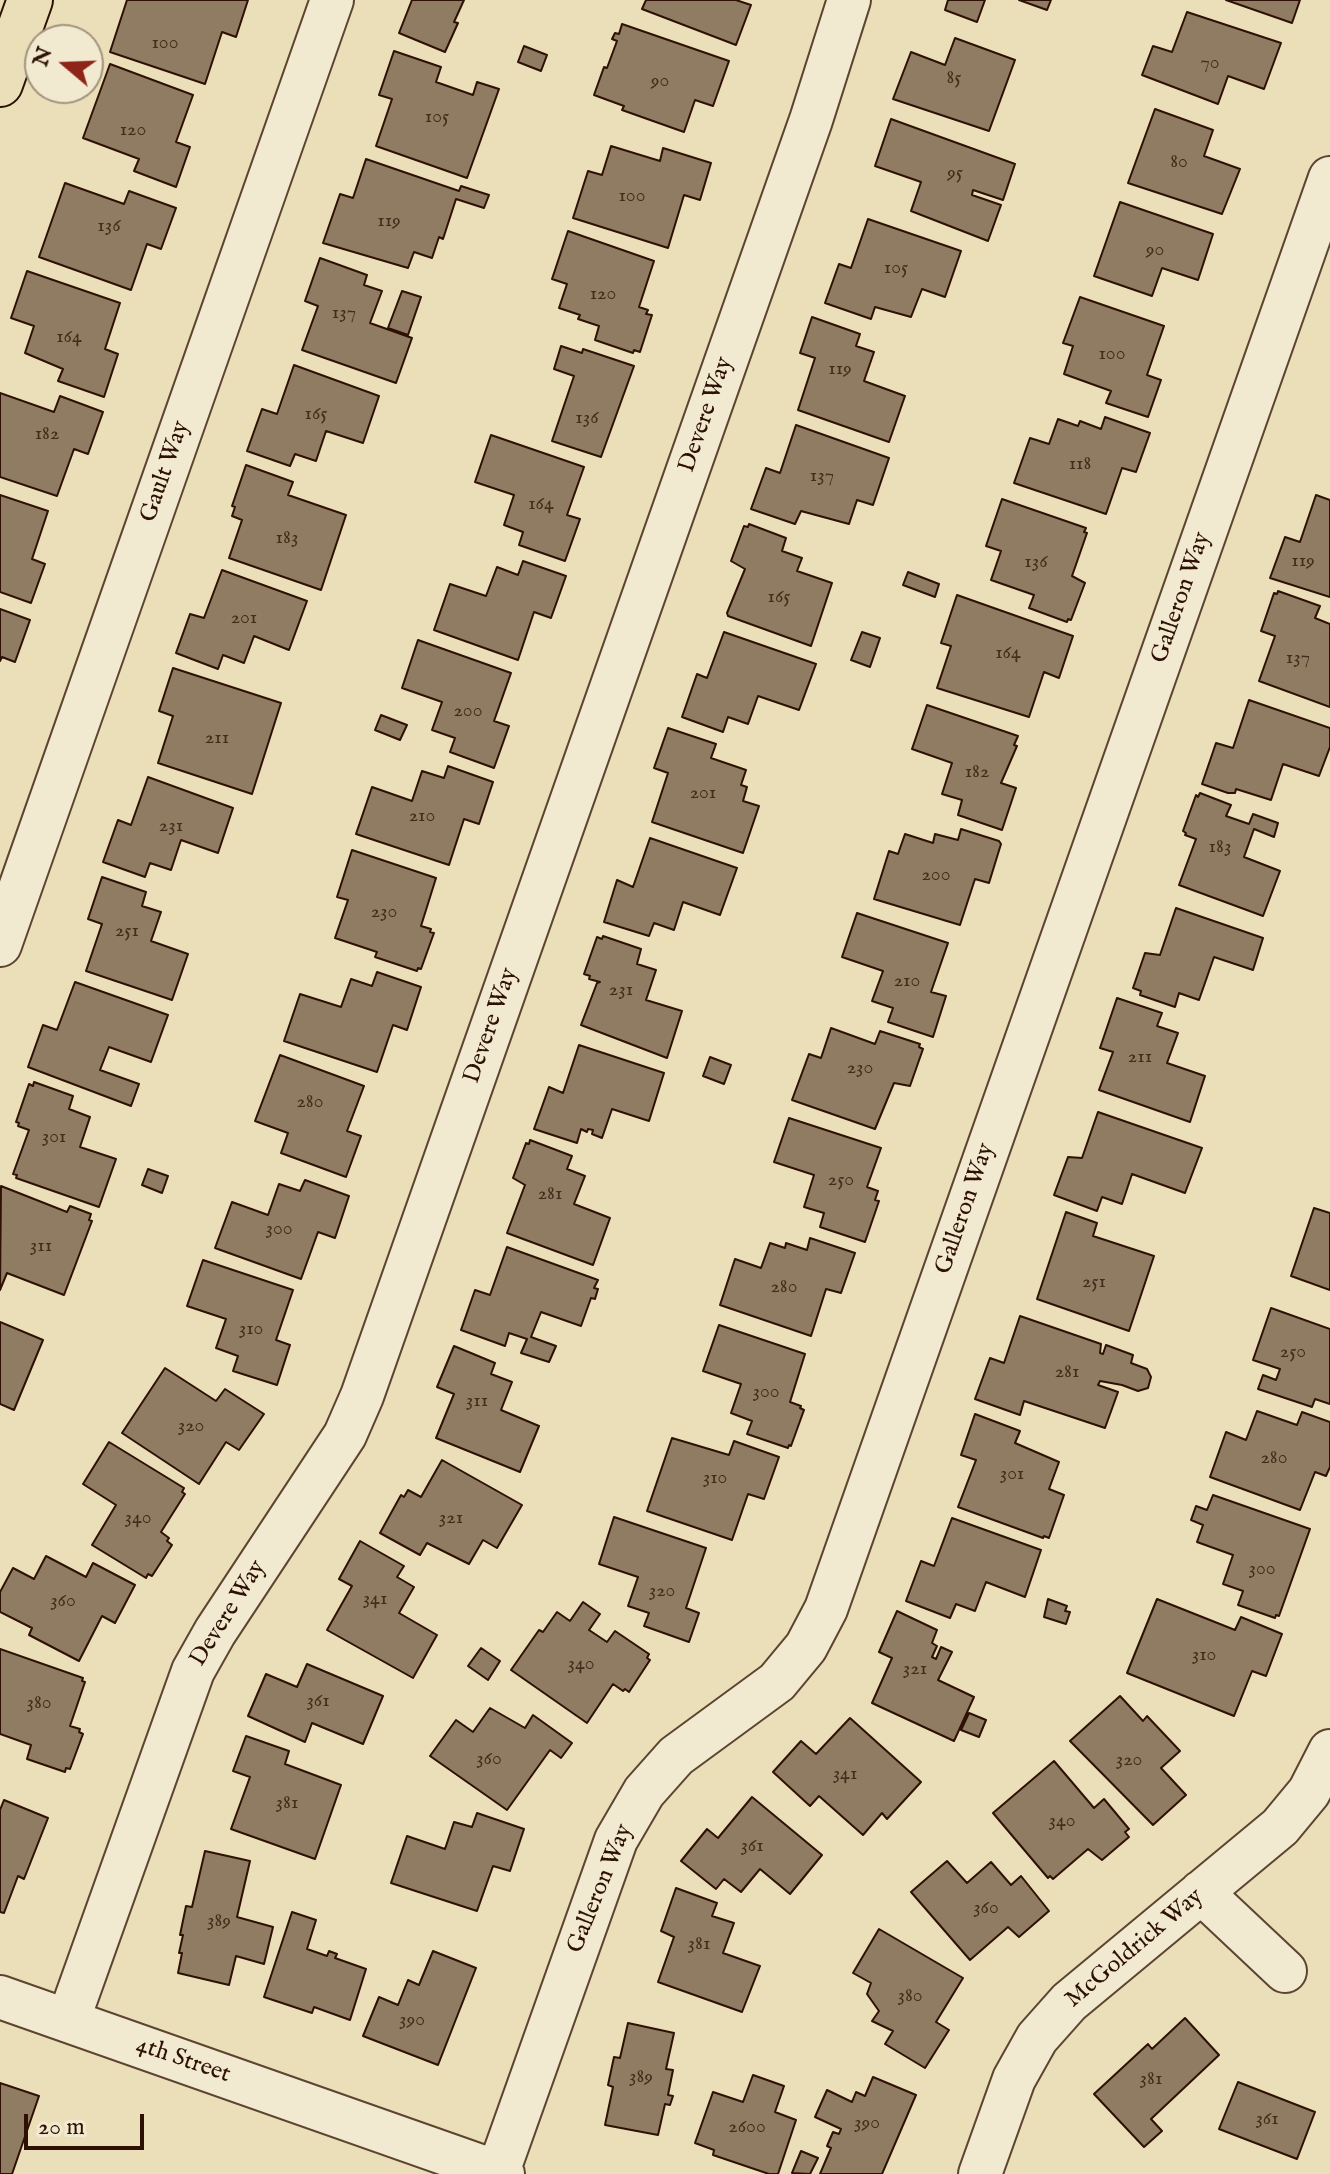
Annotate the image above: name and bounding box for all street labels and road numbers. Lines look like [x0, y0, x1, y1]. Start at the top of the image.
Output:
street label: Devere Way [674, 353, 740, 477]
street label: Gault Way [135, 418, 197, 526]
street label: Galleron Way [1146, 529, 1218, 667]
street label: Devere Way [459, 964, 525, 1088]
street label: Galleron Way [930, 1140, 1002, 1278]
street label: Devere Way [185, 1555, 273, 1673]
street label: Galleron Way [562, 1820, 640, 1958]
street label: McGoldrick Way [1060, 1883, 1210, 2015]
street label: 4th Street [132, 2031, 234, 2091]

